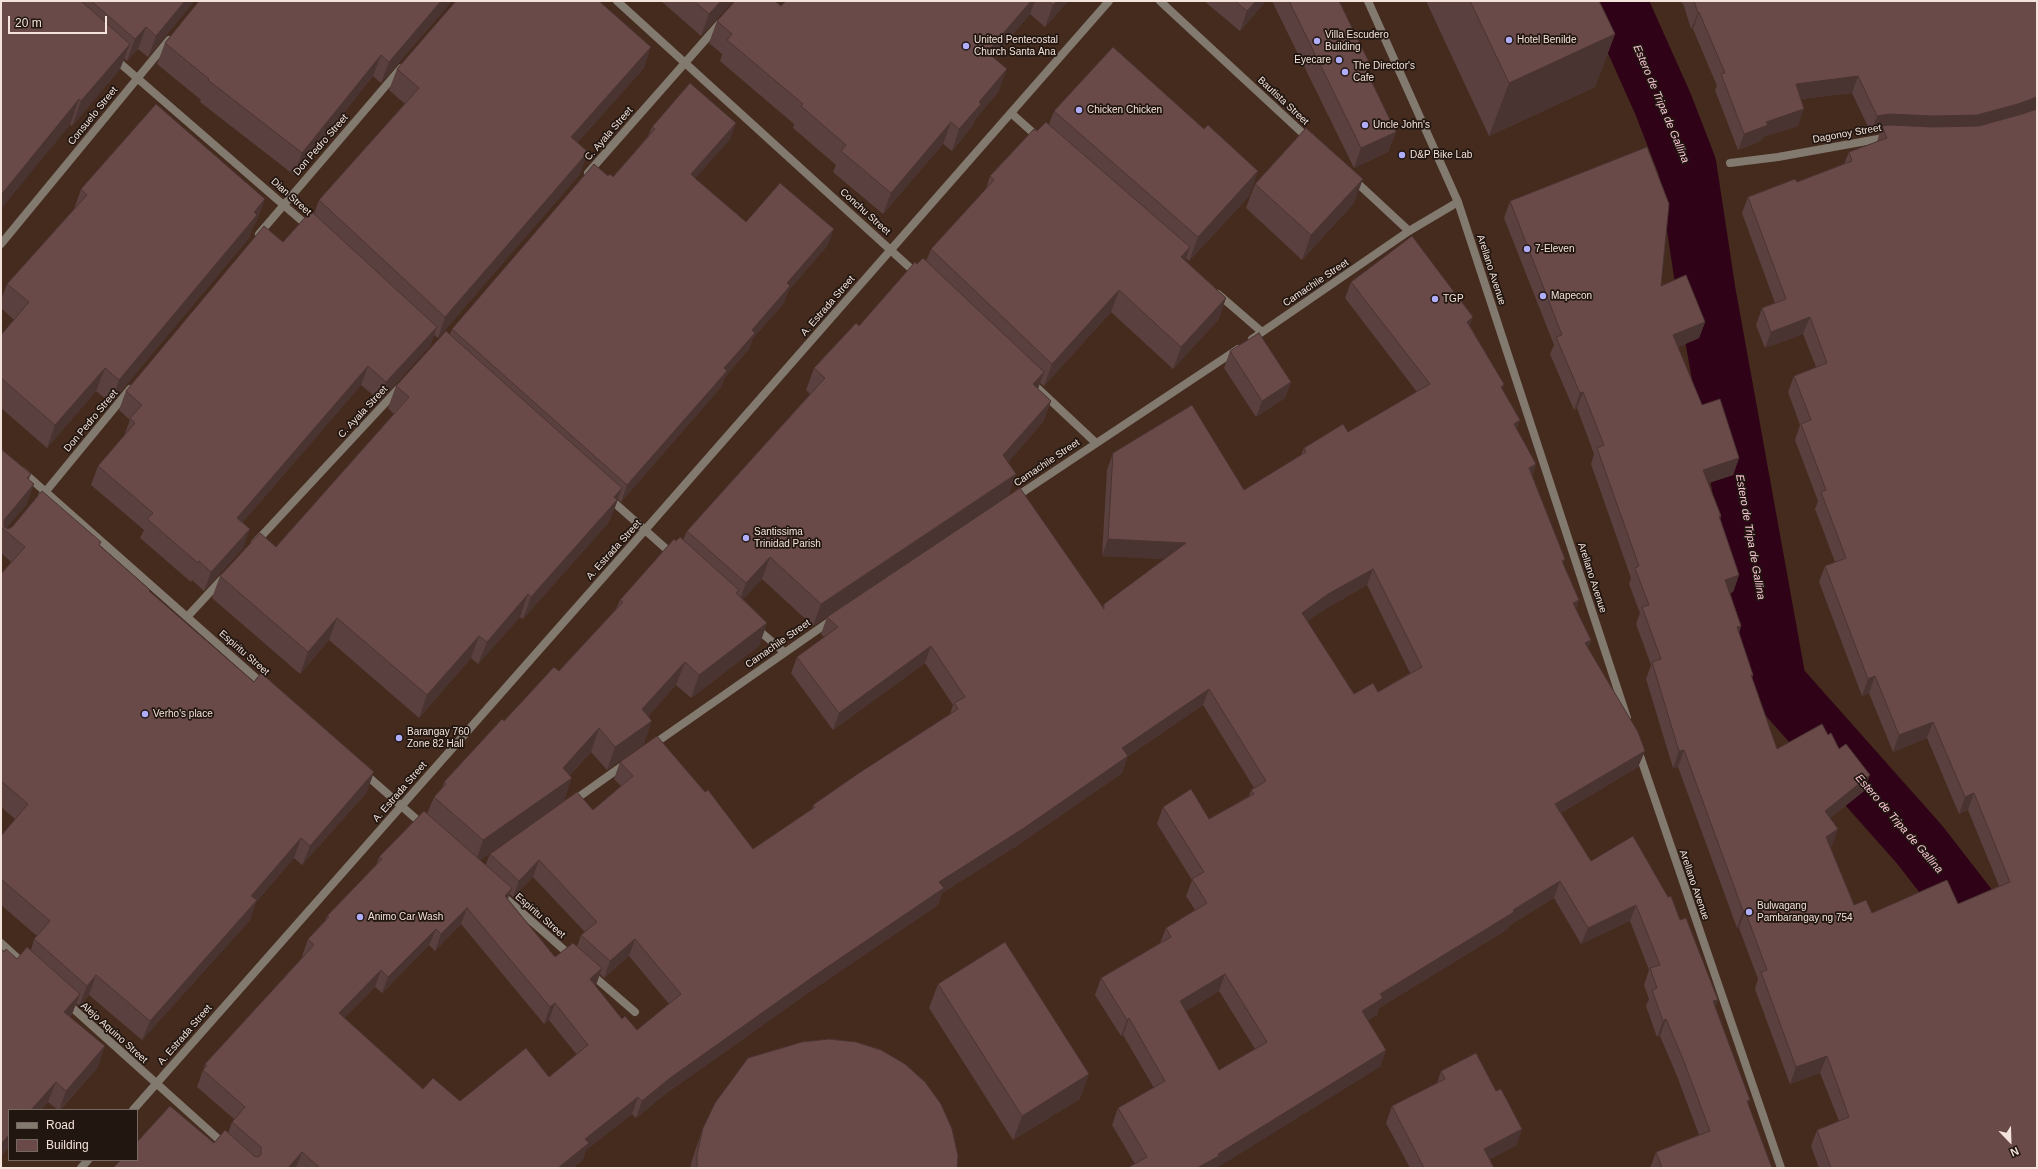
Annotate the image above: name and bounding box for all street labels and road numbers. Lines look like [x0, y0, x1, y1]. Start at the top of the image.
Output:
street label: Bautista Street [1255, 74, 1311, 128]
street label: Consuelo Street [66, 84, 120, 148]
street label: C. Ayala Street [582, 105, 636, 163]
street label: Don Pedro Street [291, 112, 351, 178]
street label: Dagonoy Street [1812, 122, 1882, 146]
street label: Dian Street [268, 176, 314, 218]
street label: Conchu Street [837, 186, 893, 238]
street label: Arellano Avenue [1474, 233, 1508, 307]
street label: Camachile Street [1281, 257, 1351, 309]
street label: A. Estrada Street [798, 273, 858, 339]
street label: C. Ayala Street [336, 383, 390, 441]
street label: Don Pedro Street [62, 388, 120, 454]
street label: Camachile Street [1012, 437, 1082, 489]
street label: A. Estrada Street [584, 518, 644, 582]
street label: Arellano Avenue [1575, 541, 1609, 615]
street label: Camachile Street [743, 617, 813, 671]
street label: Espiritu Street [216, 628, 272, 678]
street label: A. Estrada Street [370, 759, 430, 825]
street label: Arellano Avenue [1676, 848, 1712, 922]
street label: Espiritu Street [512, 891, 568, 941]
street label: Alejo Aquino Street [78, 1000, 150, 1066]
street label: A. Estrada Street [155, 1002, 215, 1068]

